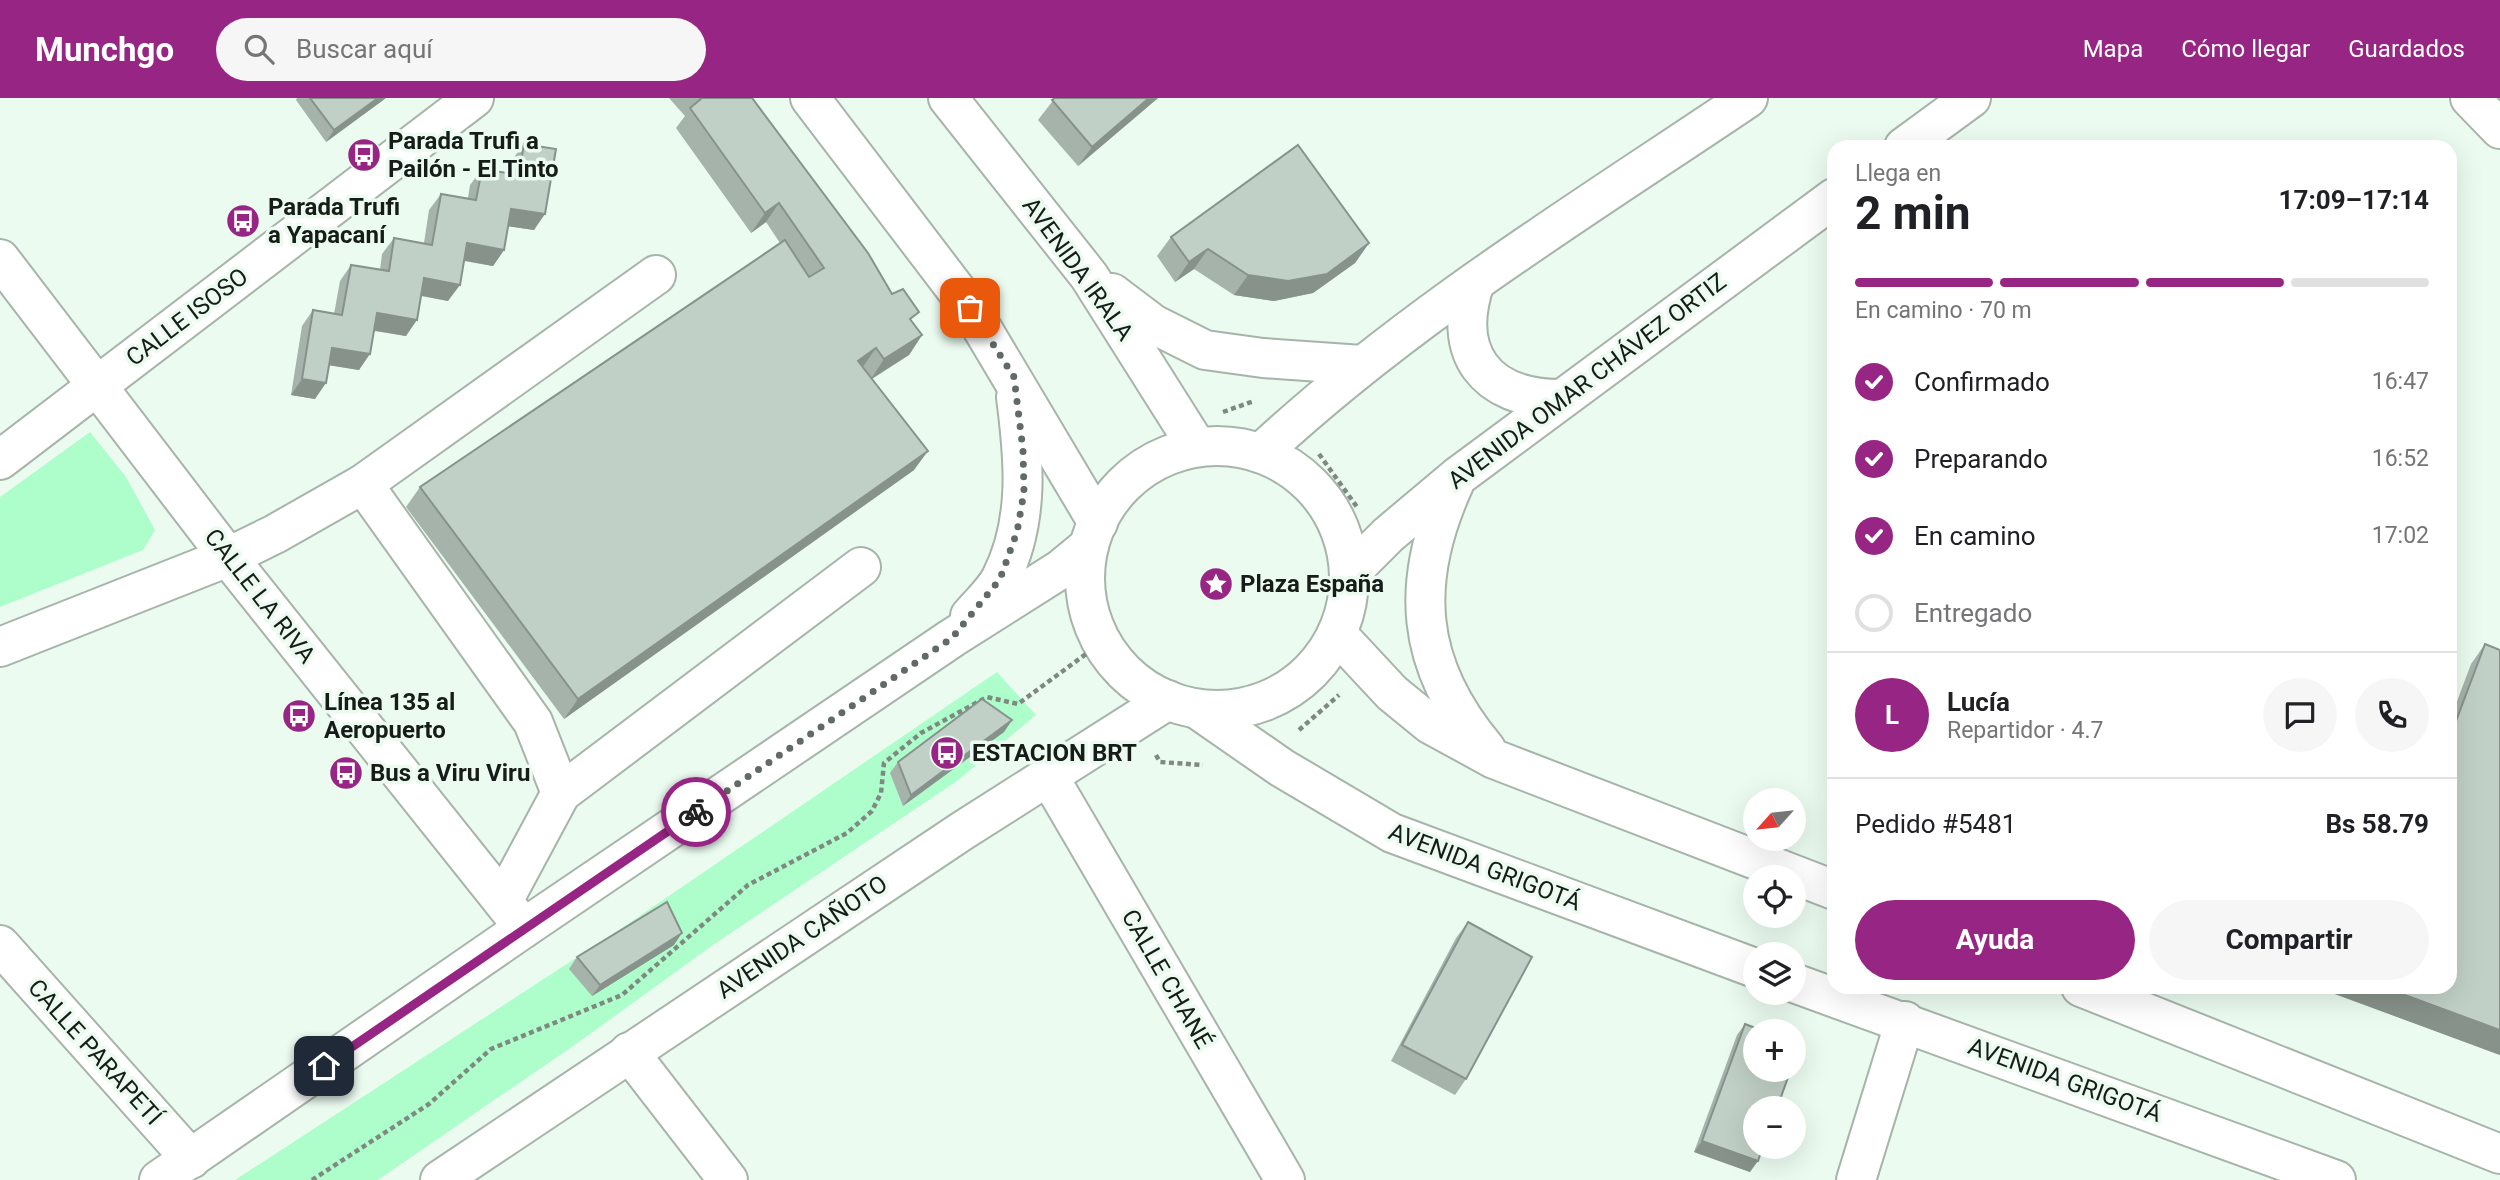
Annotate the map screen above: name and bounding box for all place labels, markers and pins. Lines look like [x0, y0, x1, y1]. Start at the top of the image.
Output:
place label: Parada Trufi a Pailón - El Tinto [388, 127, 559, 183]
bus stop icon: Parada Trufi a Pailón - El Tinto [345, 136, 383, 174]
place label: Parada Trufi a Yapacaní [268, 193, 400, 249]
bus stop icon: Parada Trufi a Yapacaní [224, 202, 262, 240]
pin [940, 278, 1000, 338]
place icon: Plaza España [1197, 565, 1235, 603]
place label: Plaza España [1240, 570, 1384, 598]
place label: Línea 135 al Aeropuerto [324, 688, 455, 744]
bus stop icon: Línea 135 al Aeropuerto [280, 697, 318, 735]
bus stop icon: ESTACION BRT [928, 734, 966, 772]
place label: ESTACION BRT [972, 739, 1137, 767]
bus stop icon: Bus a Viru Viru [327, 754, 365, 792]
place label: Bus a Viru Viru [370, 759, 530, 787]
pin [294, 1036, 354, 1096]

